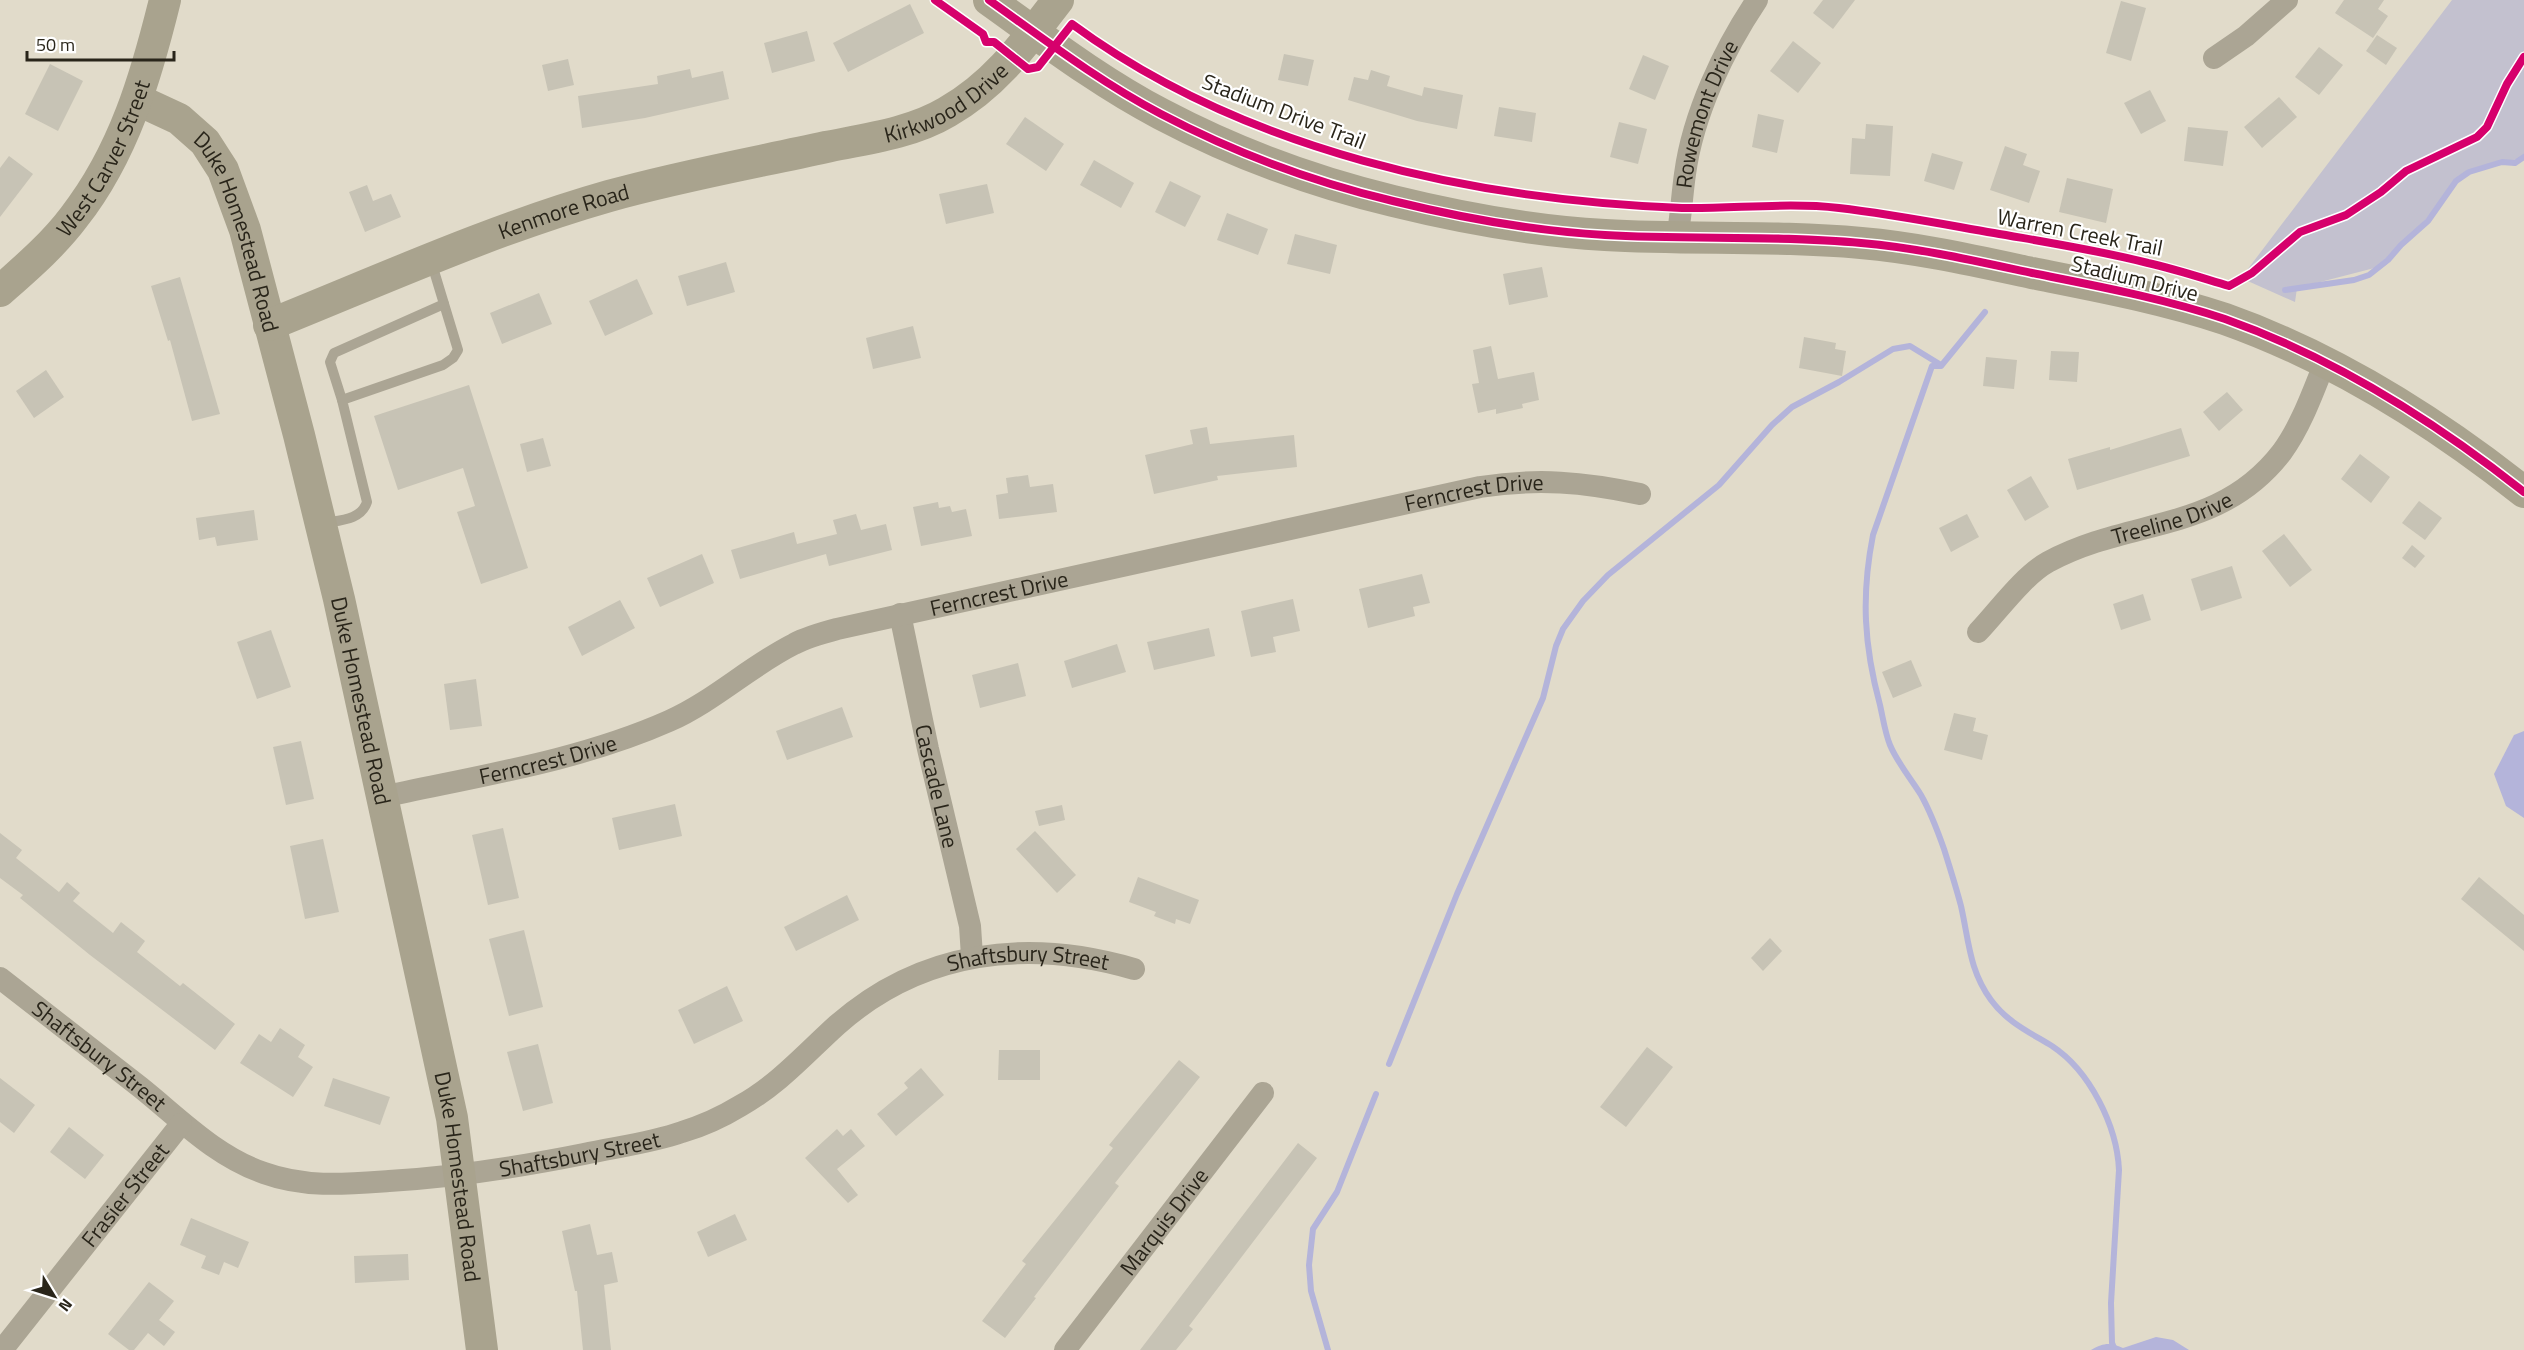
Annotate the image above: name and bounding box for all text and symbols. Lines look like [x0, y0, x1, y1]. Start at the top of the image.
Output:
scale bar [27, 24, 174, 62]
text: 50 m [36, 31, 75, 58]
street label: Rowemont Drive [1666, 34, 1747, 190]
street label: Kirkwood Drive [880, 55, 1016, 152]
street label: Stadium Drive Trail [1197, 64, 1371, 158]
street label: West Carver Street [48, 75, 159, 244]
street label: Duke Homestead Road [186, 123, 288, 336]
street label: Kenmore Road [493, 174, 633, 248]
street label: Warren Creek Trail [1994, 199, 2166, 265]
street label: Stadium Drive [2068, 246, 2202, 310]
street label: Ferncrest Drive [1401, 465, 1544, 520]
street label: Treeline Drive [2108, 483, 2239, 553]
street label: Ferncrest Drive [927, 561, 1071, 625]
street label: Duke Homestead Road [322, 593, 400, 808]
street label: Cascade Lane [906, 721, 968, 851]
street label: Ferncrest Drive [476, 725, 621, 793]
street label: Shaftsbury Street [943, 936, 1113, 980]
street label: Shaftsbury Street [25, 992, 174, 1119]
street label: Duke Homestead Road [425, 1068, 490, 1284]
street label: Shaftsbury Street [497, 1122, 664, 1186]
street label: Frasier Street [73, 1135, 177, 1254]
street label: Marquis Drive [1111, 1161, 1216, 1283]
north arrow [24, 1266, 84, 1326]
text: N [53, 1293, 79, 1317]

